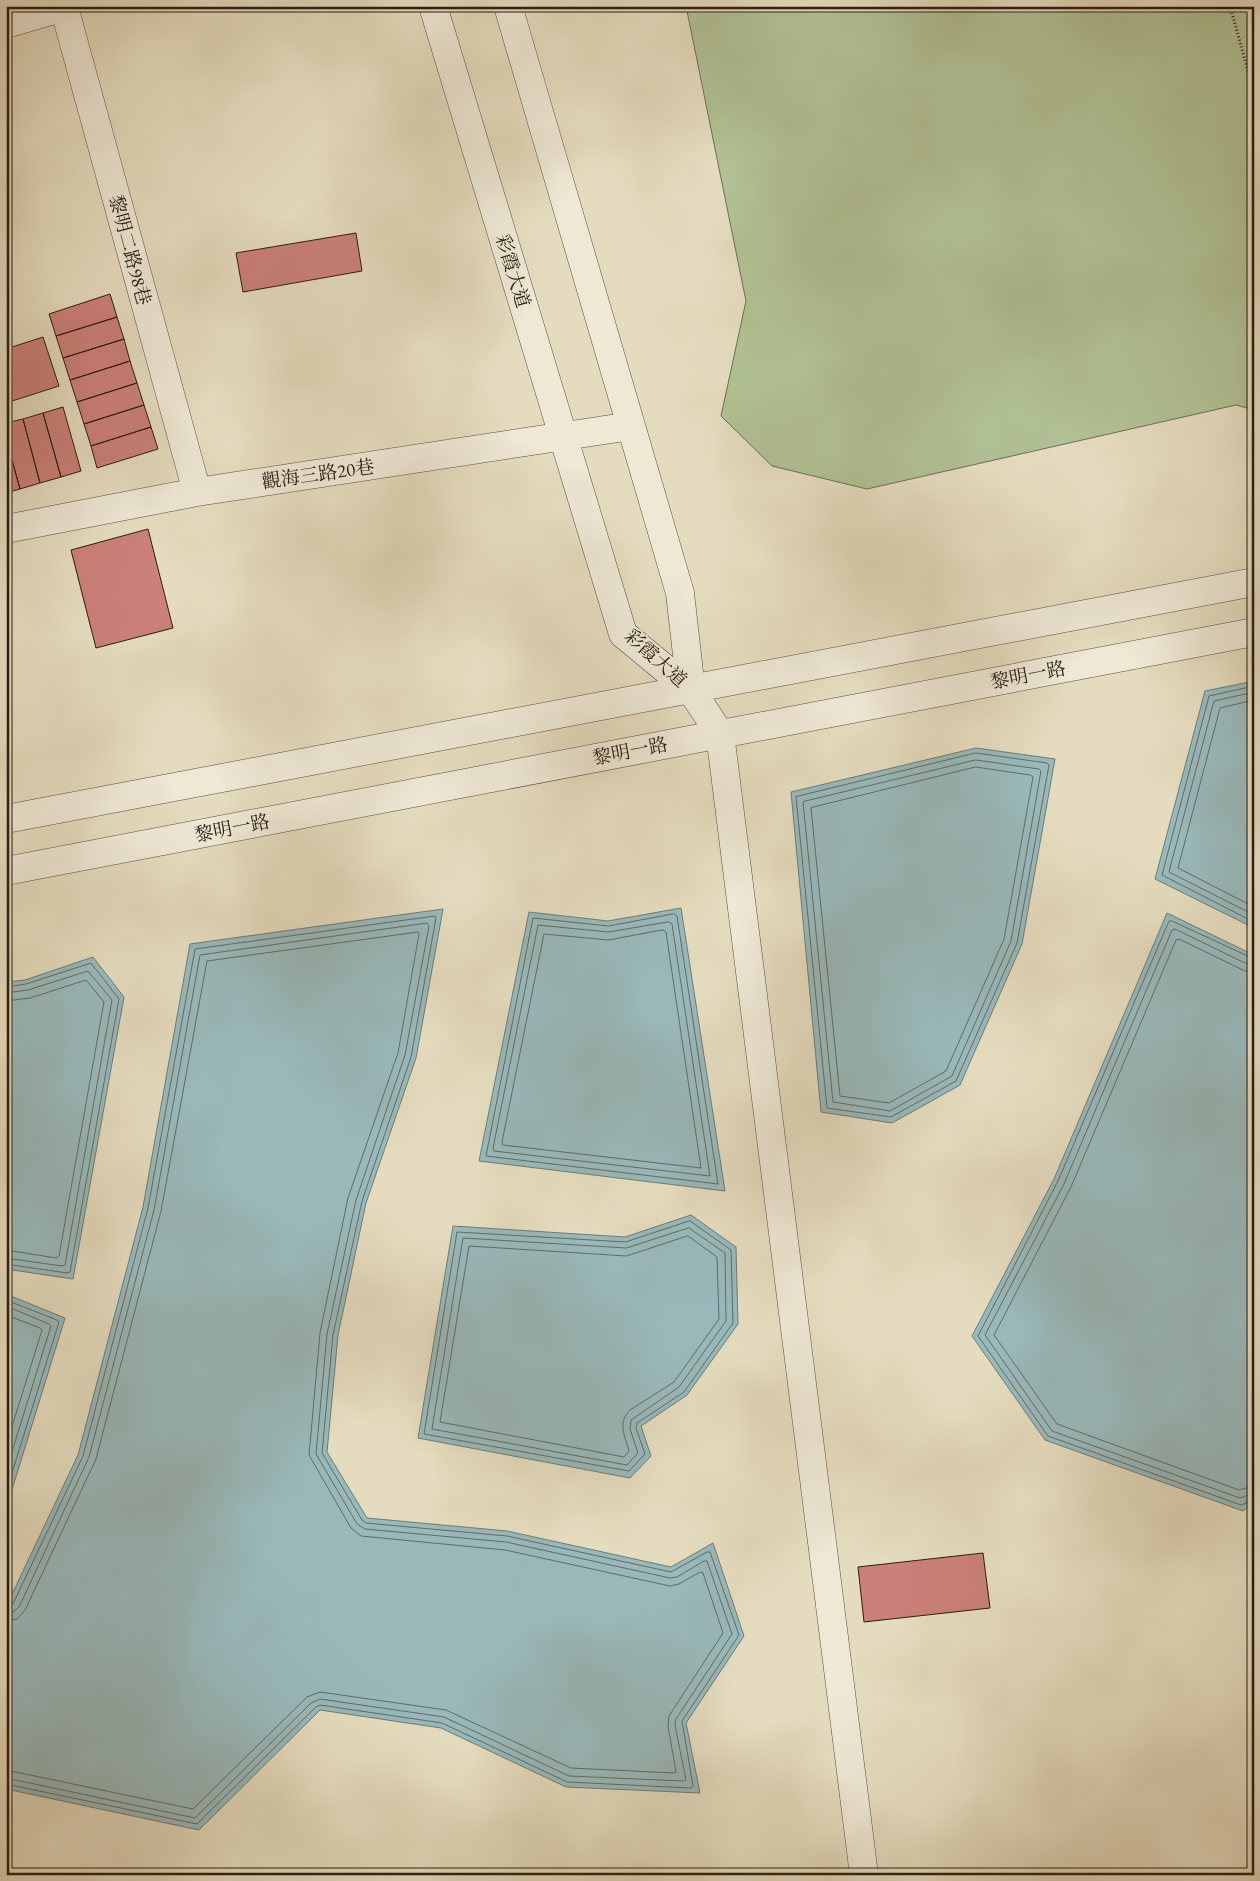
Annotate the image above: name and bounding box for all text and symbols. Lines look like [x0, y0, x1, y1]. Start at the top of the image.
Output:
street label: 黎明二路98巷 [103, 192, 157, 308]
street label: 彩霞大道 [490, 231, 536, 311]
street label: 觀海三路20巷 [260, 454, 376, 494]
street label: 彩霞大道 [619, 623, 693, 693]
street label: 黎明一路 [988, 655, 1068, 695]
street label: 黎明一路 [590, 731, 670, 771]
street label: 黎明一路 [192, 808, 272, 848]

